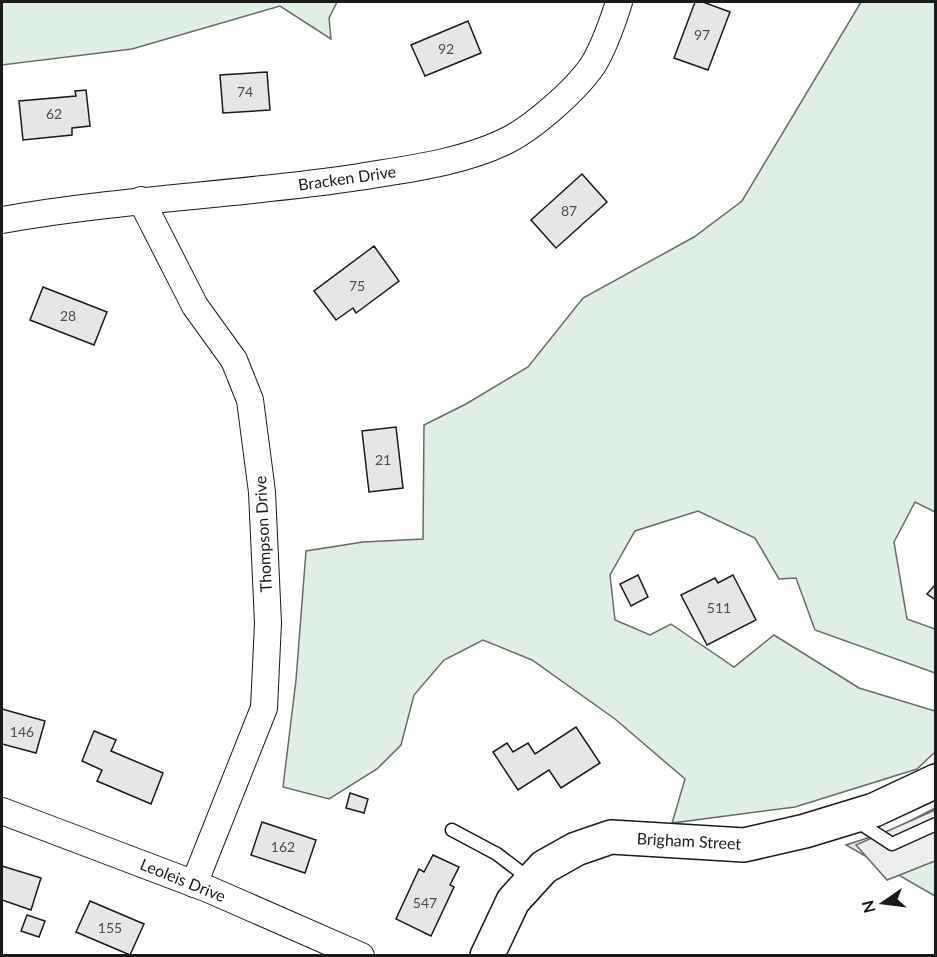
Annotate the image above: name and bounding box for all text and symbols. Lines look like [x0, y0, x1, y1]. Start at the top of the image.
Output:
house number: 97 [694, 26, 710, 43]
house number: 92 [438, 40, 454, 57]
house number: 74 [237, 83, 253, 100]
house number: 62 [46, 105, 62, 122]
street label: Bracken Drive [297, 161, 397, 194]
house number: 87 [561, 202, 577, 219]
house number: 75 [349, 277, 365, 294]
house number: 28 [60, 307, 76, 324]
house number: 21 [375, 451, 391, 468]
street label: Thompson Drive [250, 475, 275, 593]
house number: 511 [707, 599, 731, 616]
house number: 146 [10, 723, 34, 740]
street label: Brigham Street [636, 828, 742, 853]
house number: 162 [271, 838, 295, 855]
street label: Leoleis Drive [138, 854, 229, 905]
north arrow [853, 873, 913, 933]
house number: 547 [413, 894, 437, 911]
text: N [857, 898, 879, 915]
house number: 155 [98, 919, 122, 936]

